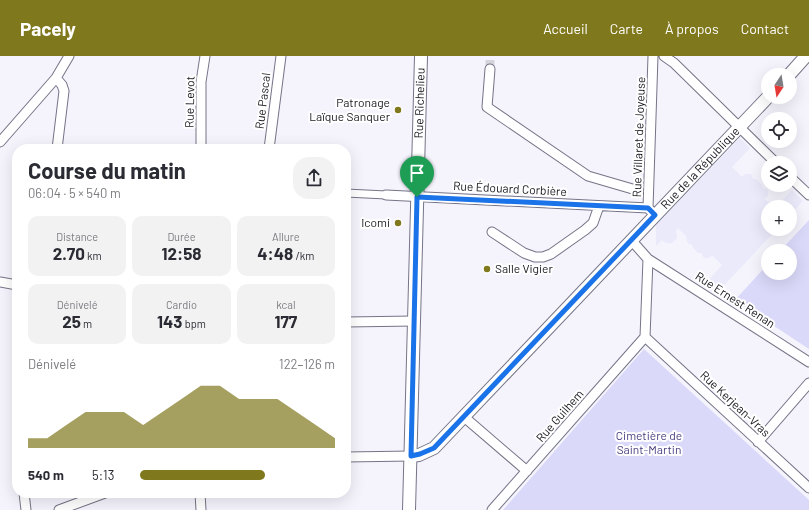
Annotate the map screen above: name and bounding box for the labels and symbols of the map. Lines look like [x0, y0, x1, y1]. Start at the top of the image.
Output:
street label: Rue Richelieu [411, 68, 427, 139]
north arrow [761, 68, 797, 104]
street label: Rue Pascal [252, 72, 272, 130]
street label: Rue Levot [182, 76, 196, 128]
street label: Rue Villaret de Joyeuse [629, 76, 647, 197]
place label: Patronage Laïque Sanquer [309, 95, 391, 123]
marker: Patronage Laïque Sanquer [393, 105, 403, 115]
street label: Rue de la République [657, 123, 742, 211]
pin [400, 156, 434, 197]
street label: Rue Édouard Corbière [453, 178, 567, 198]
place label: Icomi [361, 215, 390, 229]
marker: Icomi [393, 218, 403, 228]
place label: Salle Vigier [495, 261, 553, 275]
marker: Salle Vigier [482, 264, 492, 274]
street label: Rue Ernest Renan [693, 268, 778, 330]
street label: Rue Kerjean-Vras [698, 367, 774, 439]
street label: Rue Guilhem [533, 386, 586, 444]
park label: Cimetière de Saint-Martin [616, 428, 682, 456]

